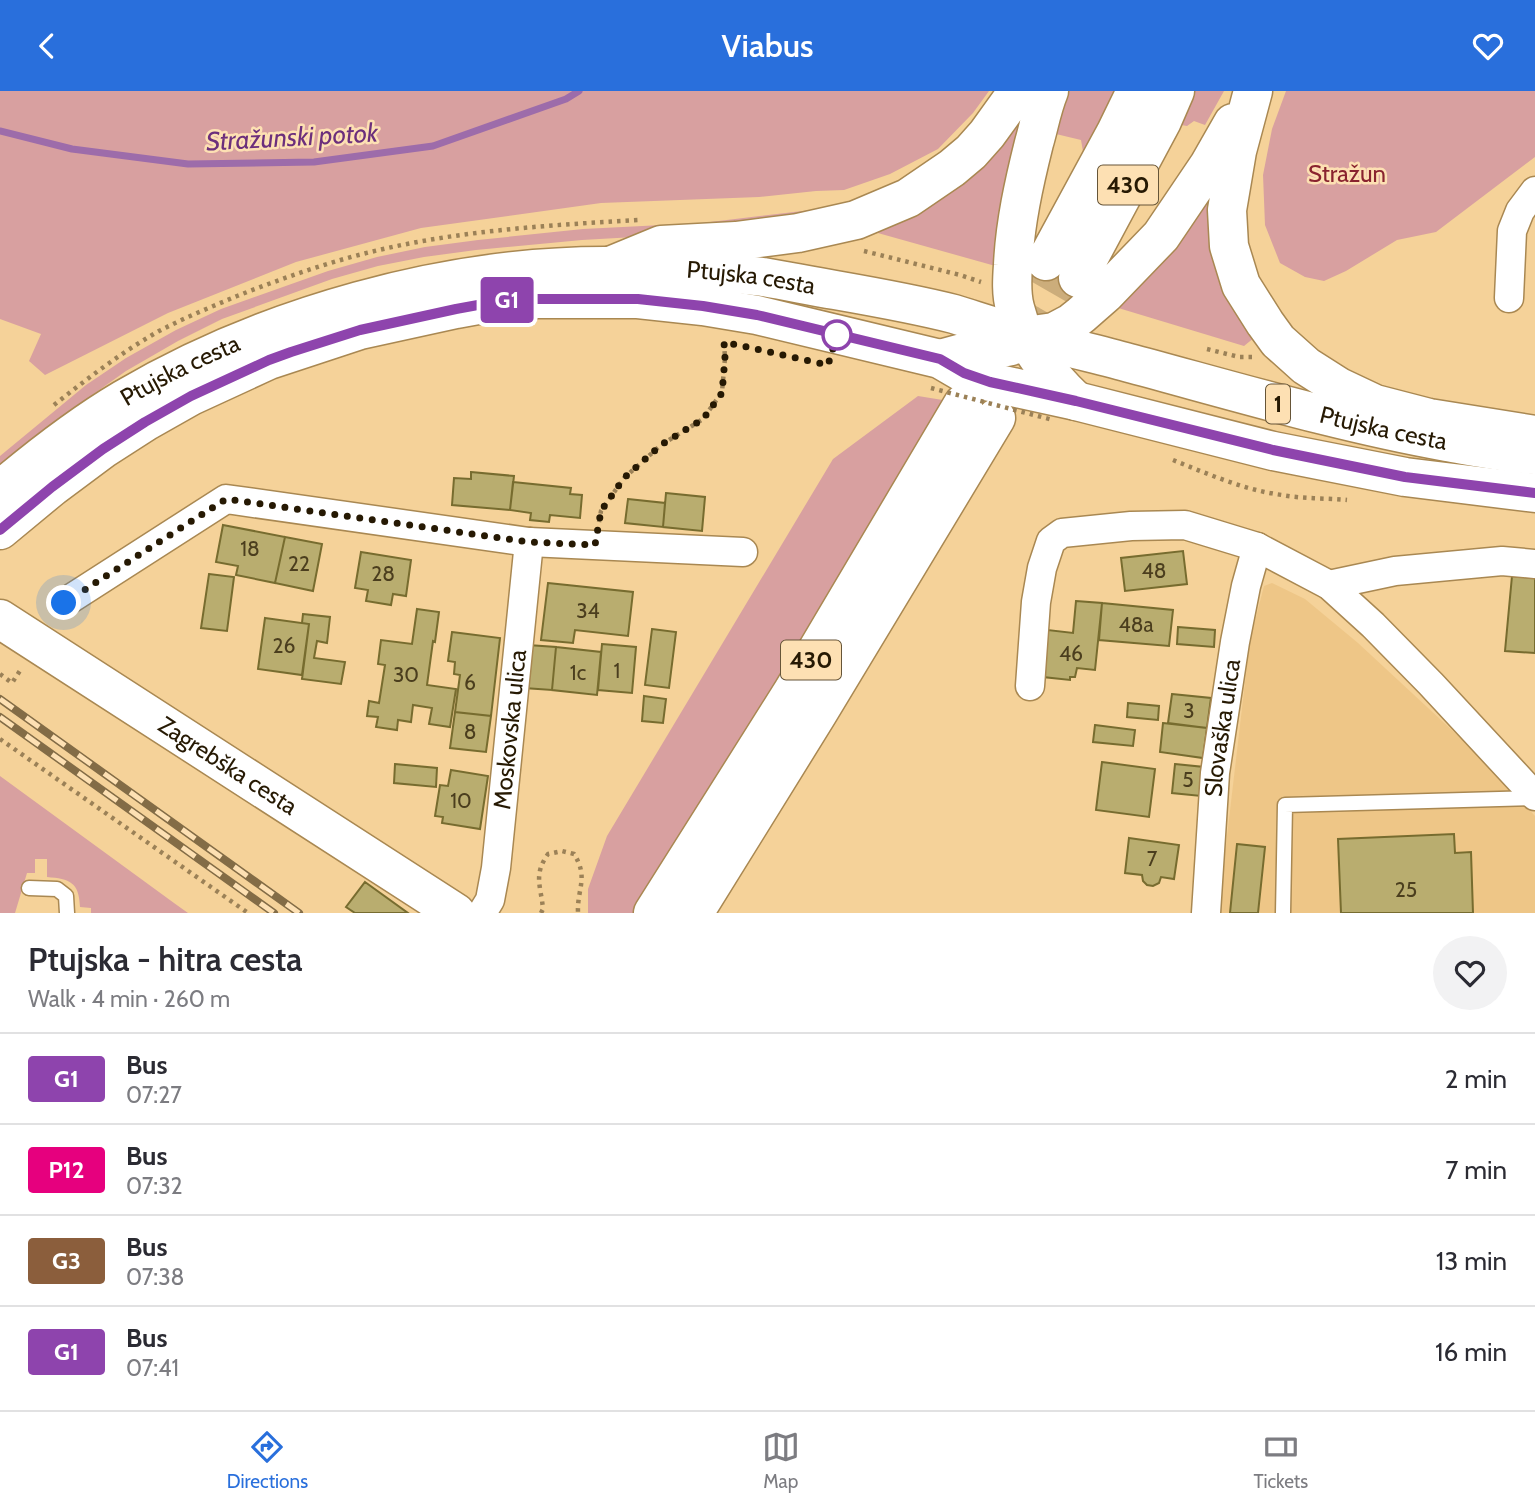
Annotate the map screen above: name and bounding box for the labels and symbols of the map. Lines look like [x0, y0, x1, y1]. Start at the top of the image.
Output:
water label: Stražunski potok [205, 116, 380, 157]
park label: Stražun [1308, 159, 1386, 188]
road number: 430 [1098, 165, 1158, 205]
street label: Ptujska cesta [686, 255, 818, 300]
line badge: G1 [476, 277, 538, 323]
unlabelled marker [822, 320, 852, 350]
street label: Ptujska cesta [115, 328, 244, 412]
road number: 1 [1266, 385, 1290, 423]
street label: Ptujska cesta [1317, 400, 1450, 456]
house number: 18 [240, 536, 260, 561]
house number: 22 [288, 551, 310, 576]
house number: 48 [1142, 558, 1166, 583]
house number: 28 [371, 561, 395, 586]
your location [46, 585, 81, 620]
house number: 34 [576, 598, 600, 623]
house number: 48a [1119, 612, 1153, 637]
house number: 26 [273, 633, 296, 658]
road number: 430 [781, 641, 841, 680]
house number: 46 [1059, 641, 1083, 666]
street label: Moskovska ulica [487, 648, 532, 811]
street label: Slovaška ulica [1199, 656, 1246, 798]
house number: 1 [614, 658, 620, 683]
house number: 1c [570, 660, 586, 685]
house number: 30 [393, 662, 419, 687]
house number: 6 [464, 670, 476, 695]
house number: 3 [1183, 698, 1195, 723]
street label: Zagrebška cesta [153, 710, 303, 821]
house number: 8 [464, 719, 476, 744]
house number: 5 [1182, 767, 1194, 792]
house number: 10 [450, 788, 472, 813]
house number: 7 [1147, 846, 1158, 871]
house number: 25 [1395, 877, 1417, 902]

